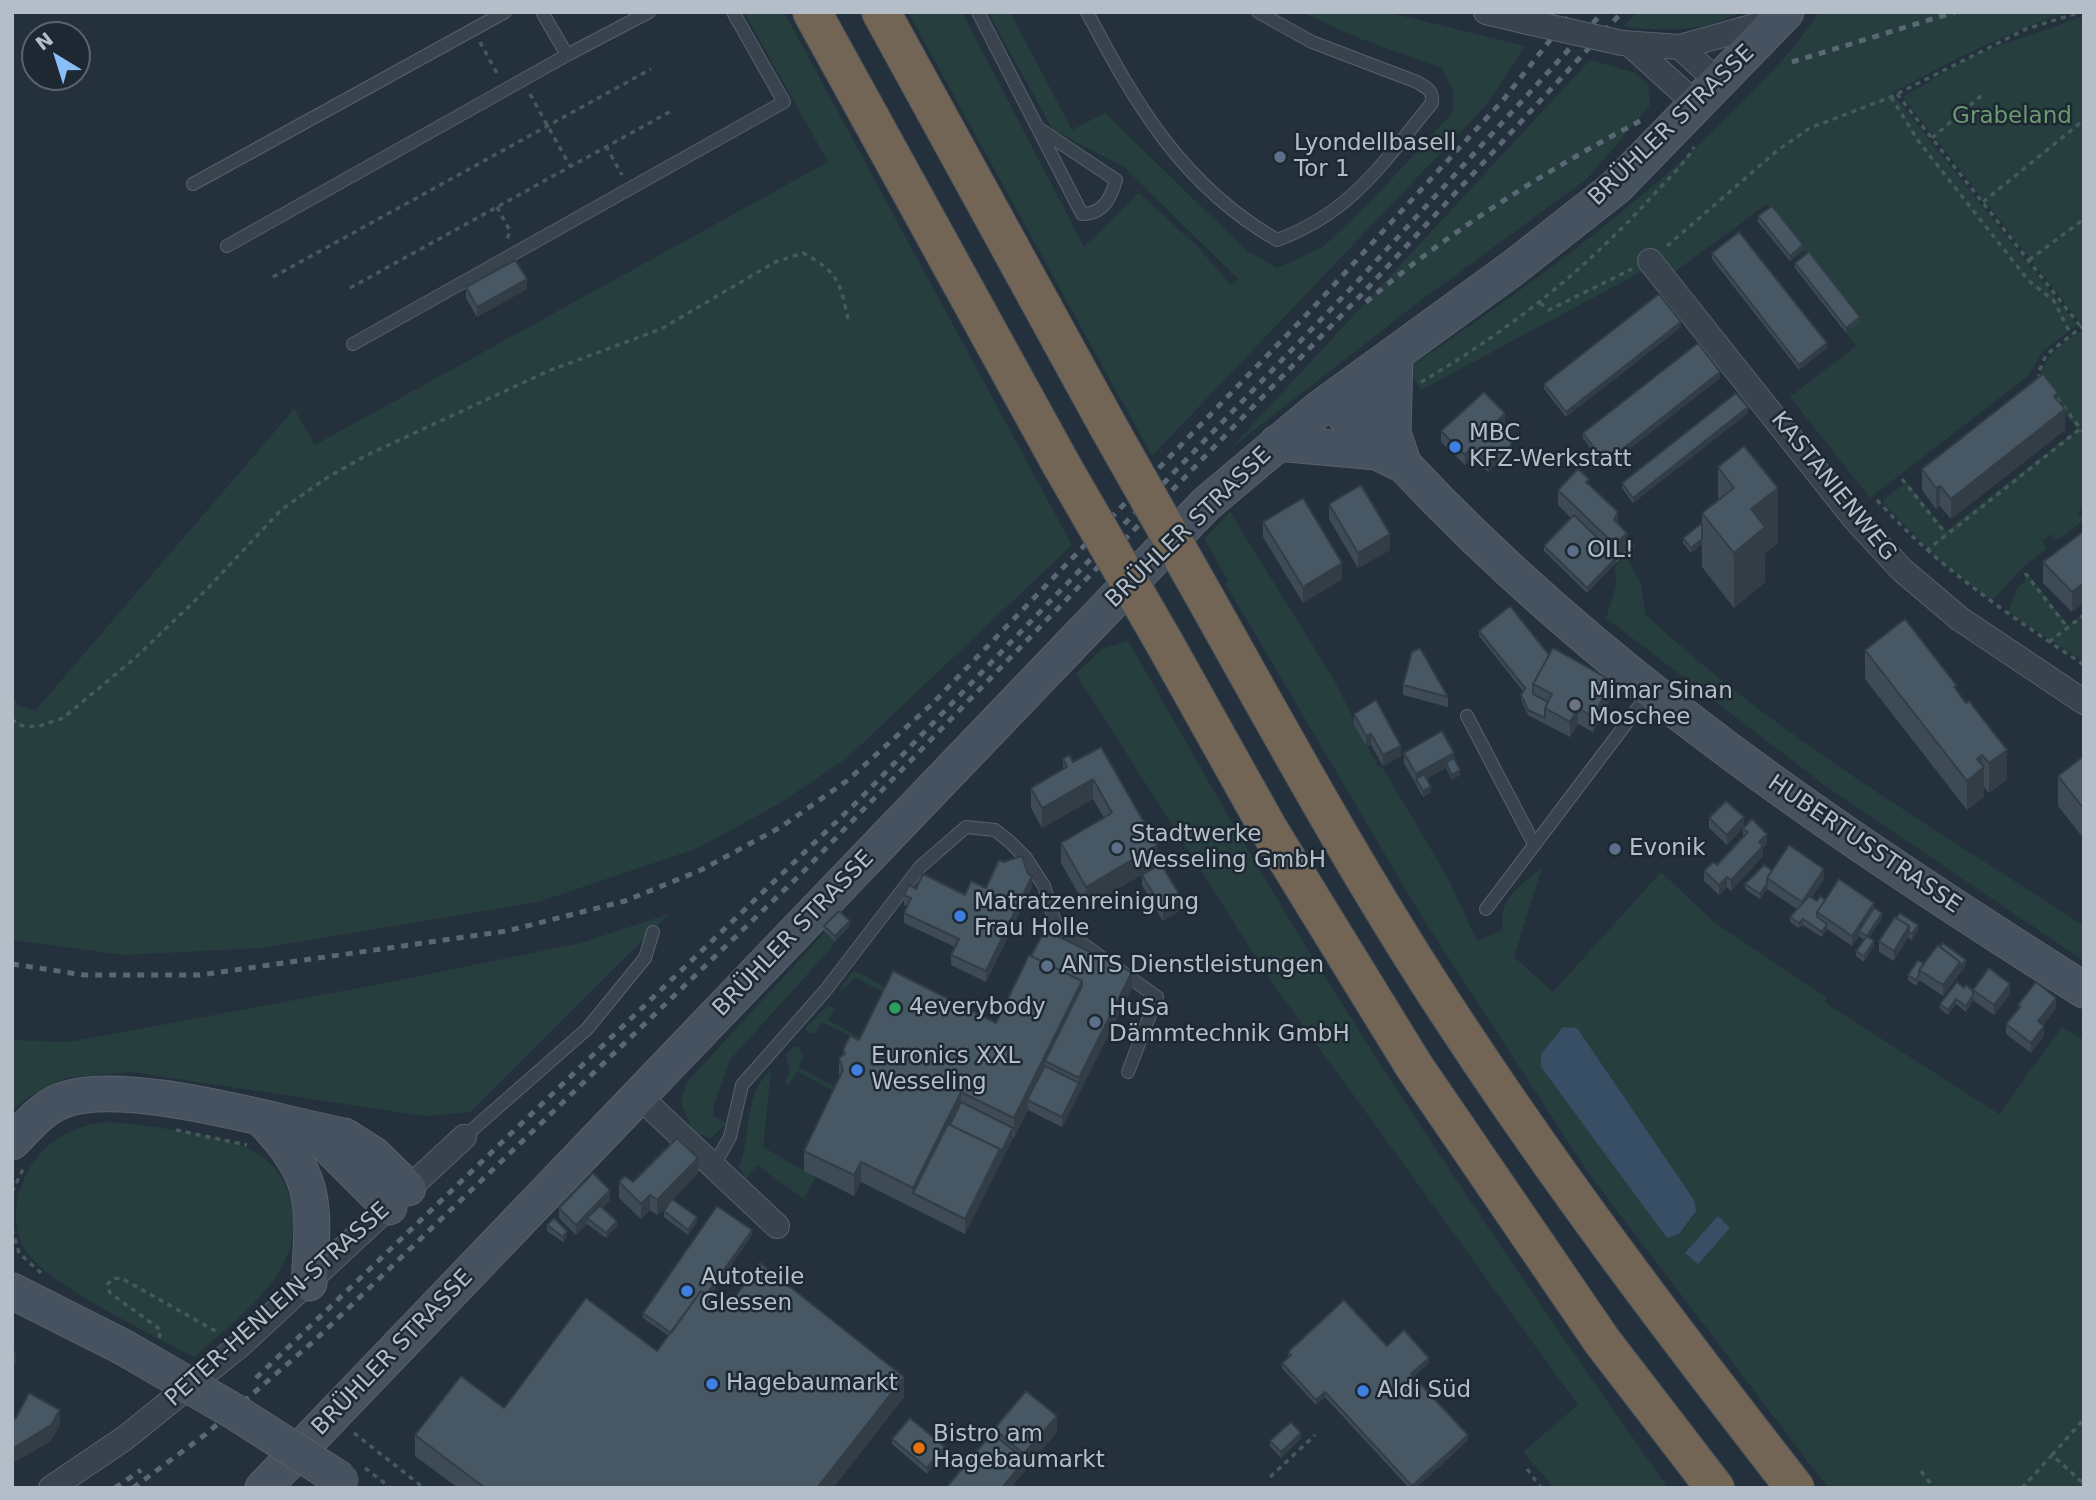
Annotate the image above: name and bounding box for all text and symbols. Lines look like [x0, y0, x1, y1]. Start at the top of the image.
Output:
north arrow [21, 21, 91, 91]
text: N [31, 27, 57, 55]
street label: BRÜHLER STRASSE [1583, 40, 1761, 212]
park label: Grabeland [1952, 103, 2072, 131]
place label: Lyondellbasell Tor 1 [1294, 130, 1456, 184]
marker: Lyondellbasell Tor 1 [1272, 149, 1288, 165]
street label: KASTANIENWEG [1764, 407, 1902, 567]
place label: MBC KFZ-Werkstatt [1469, 420, 1631, 474]
marker: MBC KFZ-Werkstatt [1447, 439, 1463, 455]
street label: BRÜHLER STRASSE [1100, 442, 1278, 614]
place label: OIL! [1587, 537, 1634, 565]
marker: OIL! [1565, 543, 1581, 559]
place label: Mimar Sinan Moschee [1589, 678, 1733, 732]
marker: Mimar Sinan Moschee [1567, 697, 1583, 713]
street label: HUBERTUSSTRASSE [1762, 770, 1966, 920]
place label: Stadtwerke Wesseling GmbH [1131, 821, 1326, 875]
place label: Evonik [1629, 835, 1706, 863]
marker: Stadtwerke Wesseling GmbH [1109, 840, 1125, 856]
marker: Evonik [1607, 841, 1623, 857]
street label: BRÜHLER STRASSE [708, 845, 880, 1023]
place label: Matratzenreinigung Frau Holle [974, 889, 1199, 943]
marker: Matratzenreinigung Frau Holle [952, 908, 968, 924]
place label: ANTS Dienstleistungen [1061, 952, 1324, 980]
marker: ANTS Dienstleistungen [1039, 958, 1055, 974]
place label: 4everybody [909, 994, 1045, 1022]
place label: HuSa Dämmtechnik GmbH [1109, 995, 1350, 1049]
marker: 4everybody [887, 1000, 903, 1016]
marker: HuSa Dämmtechnik GmbH [1087, 1014, 1103, 1030]
place label: Euronics XXL Wesseling [871, 1043, 1020, 1097]
marker: Euronics XXL Wesseling [849, 1062, 865, 1078]
street label: PETER-HENLEIN-STRASSE [160, 1197, 396, 1413]
street label: BRÜHLER STRASSE [307, 1264, 479, 1442]
place label: Autoteile Glessen [701, 1264, 804, 1318]
marker: Autoteile Glessen [679, 1283, 695, 1299]
place label: Hagebaumarkt [726, 1370, 898, 1398]
marker: Hagebaumarkt [704, 1376, 720, 1392]
place label: Aldi Süd [1377, 1377, 1471, 1405]
marker: Aldi Süd [1355, 1383, 1371, 1399]
place label: Bistro am Hagebaumarkt [933, 1421, 1105, 1475]
marker: Bistro am Hagebaumarkt [911, 1440, 927, 1456]

